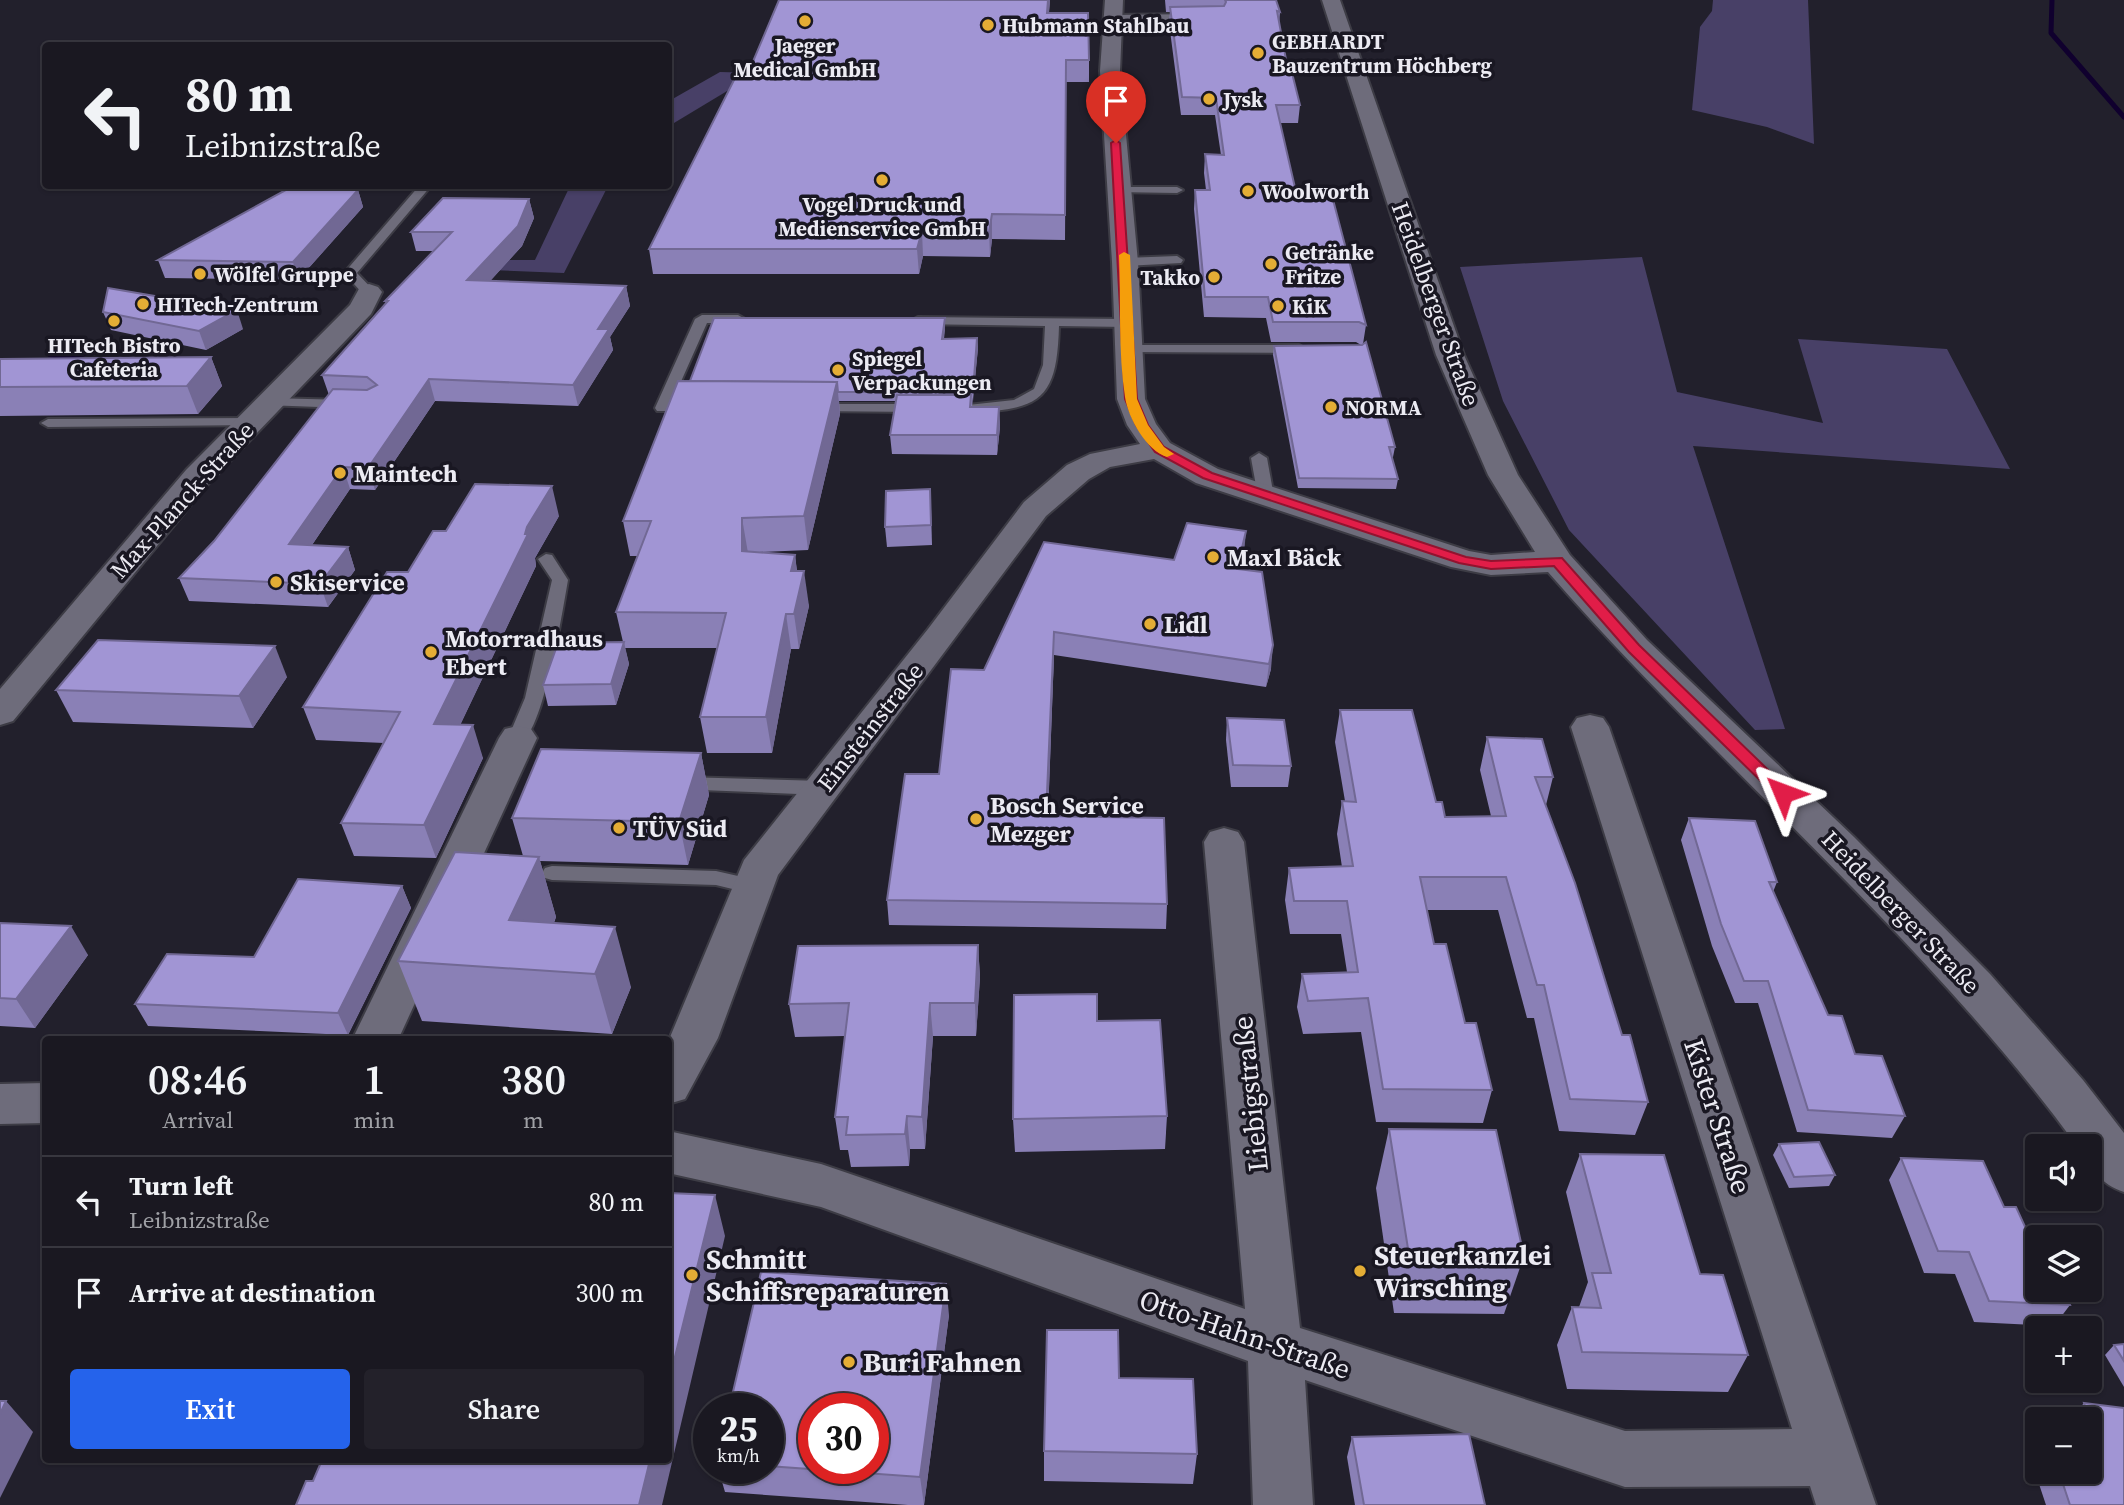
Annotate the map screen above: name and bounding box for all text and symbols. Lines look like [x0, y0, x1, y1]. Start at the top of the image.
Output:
place label: Hubmann Stahlbau [1002, 11, 1189, 40]
marker: Jaeger Medical GmbH [797, 13, 813, 29]
marker: Hubmann Stahlbau [980, 17, 996, 33]
place label: GEBHARDT Bauzentrum Höchberg [1272, 27, 1492, 80]
place label: Jaeger Medical GmbH [733, 31, 877, 84]
marker: GEBHARDT Bauzentrum Höchberg [1250, 45, 1266, 61]
text: 80 m [185, 60, 293, 127]
icon: left [70, 70, 161, 161]
pin [1086, 71, 1146, 143]
icon: arrive [1097, 82, 1135, 120]
place label: Jysk [1221, 85, 1264, 114]
marker: Jysk [1201, 91, 1217, 107]
text: Leibnizstraße [185, 124, 381, 168]
marker: Vogel Druck und Medienservice GmbH [874, 172, 890, 188]
place label: Woolworth [1262, 177, 1369, 206]
marker: Woolworth [1240, 183, 1256, 199]
place label: Vogel Druck und Medienservice GmbH [778, 190, 986, 243]
street label: Heidelberger Straße [1384, 197, 1488, 411]
place label: Getränke Fritze [1285, 238, 1374, 291]
marker: Getränke Fritze [1263, 256, 1279, 272]
place label: Wölfel Gruppe [214, 260, 354, 289]
place label: Takko [1140, 263, 1200, 292]
marker: Wölfel Gruppe [192, 266, 208, 282]
marker: Takko [1206, 269, 1222, 285]
place label: HITech-Zentrum [157, 290, 319, 319]
place label: KiK [1292, 292, 1328, 321]
marker: HITech-Zentrum [135, 296, 151, 312]
marker: KiK [1270, 298, 1286, 314]
marker: HITech Bistro Cafeteria [106, 313, 122, 329]
place label: HITech Bistro Cafeteria [47, 331, 181, 384]
place label: Spiegel Verpackungen [852, 344, 992, 397]
marker: Spiegel Verpackungen [830, 362, 846, 378]
place label: NORMA [1345, 393, 1422, 422]
marker: NORMA [1323, 399, 1339, 415]
street label: Max-Planck-Straße [103, 414, 261, 586]
place label: Maintech [354, 457, 458, 490]
marker: Maintech [332, 465, 348, 481]
place label: Maxl Bäck [1227, 541, 1342, 574]
marker: Maxl Bäck [1205, 549, 1221, 565]
place label: Skiservice [290, 566, 405, 599]
marker: Skiservice [268, 574, 284, 590]
place label: Lidl [1164, 608, 1208, 641]
marker: Lidl [1142, 616, 1158, 632]
place label: Motorradhaus Ebert [445, 622, 603, 683]
marker: Motorradhaus Ebert [423, 644, 439, 660]
street label: Einsteinstraße [809, 656, 931, 798]
position arrow [1746, 756, 1820, 830]
place label: Bosch Service Mezger [990, 789, 1144, 850]
marker: Bosch Service Mezger [968, 811, 984, 827]
place label: TÜV Süd [633, 812, 727, 845]
marker: TÜV Süd [611, 820, 627, 836]
street label: Heidelberger Straße [1814, 823, 1988, 1001]
street label: Liebigstraße [1223, 1014, 1277, 1174]
street label: Kister Straße [1675, 1034, 1761, 1198]
text: 08:46 [148, 1050, 248, 1108]
text: 1 [363, 1050, 385, 1108]
text: 380 [501, 1050, 566, 1108]
text: Arrival [162, 1104, 233, 1136]
text: min [353, 1104, 395, 1136]
text: m [523, 1104, 544, 1136]
map controls [2025, 1134, 2102, 1484]
button: sound [2025, 1134, 2102, 1211]
text: Turn left [129, 1168, 233, 1204]
icon: left [70, 1183, 108, 1221]
text: 80 m [589, 1184, 644, 1220]
text: Leibnizstraße [129, 1204, 270, 1236]
button: layers [2025, 1225, 2102, 1302]
place label: Steuerkanzlei Wirsching [1374, 1236, 1552, 1306]
place label: Schmitt Schiffsreparaturen [706, 1240, 950, 1310]
marker: Steuerkanzlei Wirsching [1352, 1263, 1368, 1279]
marker: Schmitt Schiffsreparaturen [684, 1267, 700, 1283]
icon: arrive [70, 1274, 108, 1312]
text: Arrive at destination [129, 1275, 376, 1311]
text: 300 m [576, 1275, 644, 1311]
street label: Otto-Hahn-Straße [1134, 1280, 1356, 1388]
button: + [2025, 1316, 2102, 1393]
place label: Buri Fahnen [863, 1343, 1022, 1381]
marker: Buri Fahnen [841, 1354, 857, 1370]
button: Exit [70, 1369, 350, 1449]
button: Share [364, 1369, 644, 1449]
speed limit sign: 30 [798, 1393, 889, 1484]
text: 25 [720, 1405, 757, 1453]
button: − [2025, 1407, 2102, 1484]
text: km/h [717, 1443, 760, 1468]

